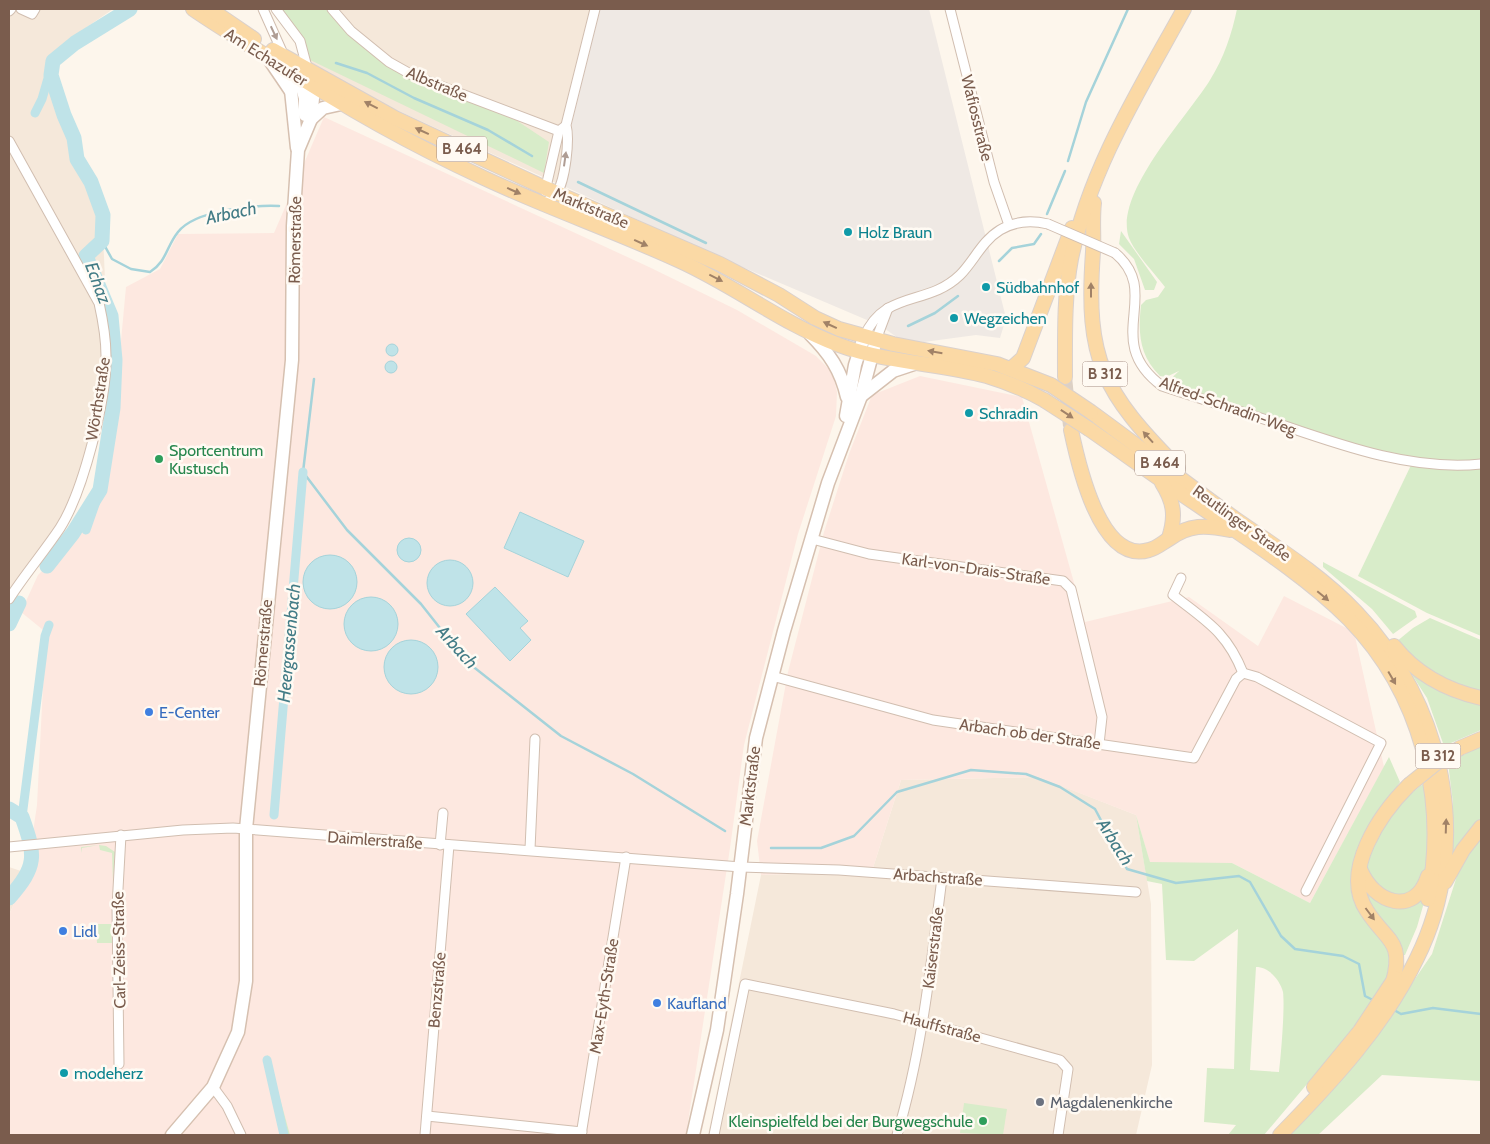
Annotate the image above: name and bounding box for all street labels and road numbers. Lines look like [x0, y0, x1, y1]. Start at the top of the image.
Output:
street label: Am Echazufer [221, 24, 312, 90]
street label: Albstraße [404, 63, 470, 105]
street label: Wafiosstraße [957, 73, 997, 163]
road number: B 464 [437, 136, 487, 162]
street label: Marktstraße [550, 184, 632, 232]
street label: Römerstraße [285, 196, 305, 284]
street label: Wörthstraße [82, 356, 114, 442]
road number: B 312 [1082, 362, 1128, 386]
street label: Alfred-Schradin-Weg [1157, 372, 1300, 440]
road number: B 464 [1135, 450, 1185, 476]
street label: Reutlinger Straße [1189, 481, 1295, 565]
street label: Karl-von-Drais-Straße [901, 549, 1051, 589]
street label: Römerstraße [250, 599, 276, 687]
street label: Arbach ob der Straße [958, 715, 1102, 753]
road number: B 312 [1416, 744, 1460, 768]
street label: Marktstraße [736, 745, 764, 827]
street label: Daimlerstraße [327, 827, 423, 853]
street label: Arbachstraße [893, 864, 983, 890]
street label: Carl-Zeiss-Straße [108, 891, 130, 1009]
street label: Kaiserstraße [919, 906, 947, 990]
street label: Max-Eyth-Straße [585, 937, 623, 1055]
street label: Benzstraße [424, 951, 450, 1029]
street label: Hauffstraße [901, 1007, 983, 1047]

